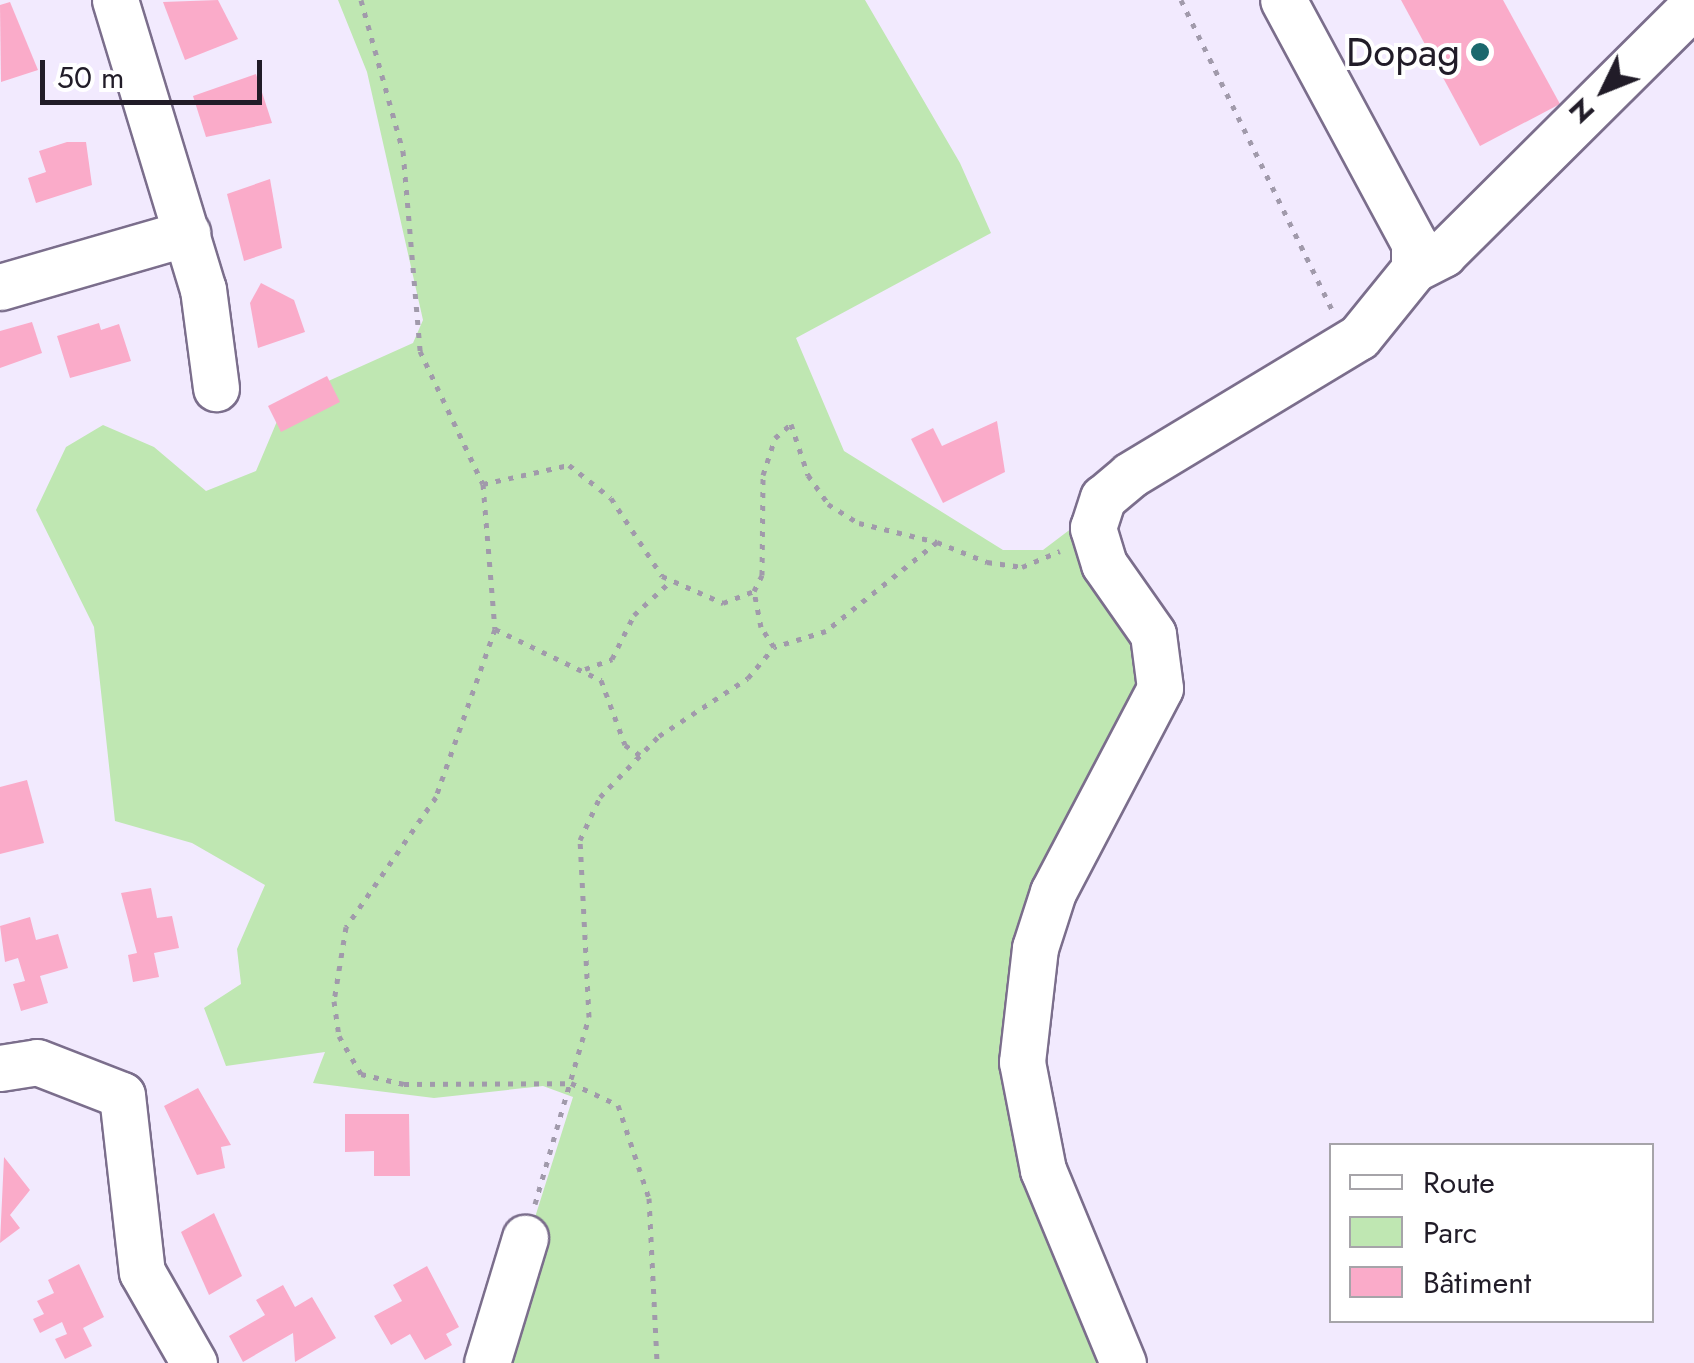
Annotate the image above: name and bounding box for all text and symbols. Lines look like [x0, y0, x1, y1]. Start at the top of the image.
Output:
place label: Dopag [1346, 28, 1460, 76]
scale bar [45, 40, 268, 102]
north arrow [1554, 40, 1654, 140]
marker: Dopag [1469, 41, 1491, 63]
text: 50 m [57, 56, 124, 99]
text: N [1559, 89, 1604, 133]
legend [1329, 1143, 1654, 1323]
text: Route [1423, 1161, 1495, 1204]
text: Parc [1423, 1211, 1477, 1254]
text: Bâtiment [1423, 1261, 1531, 1304]

